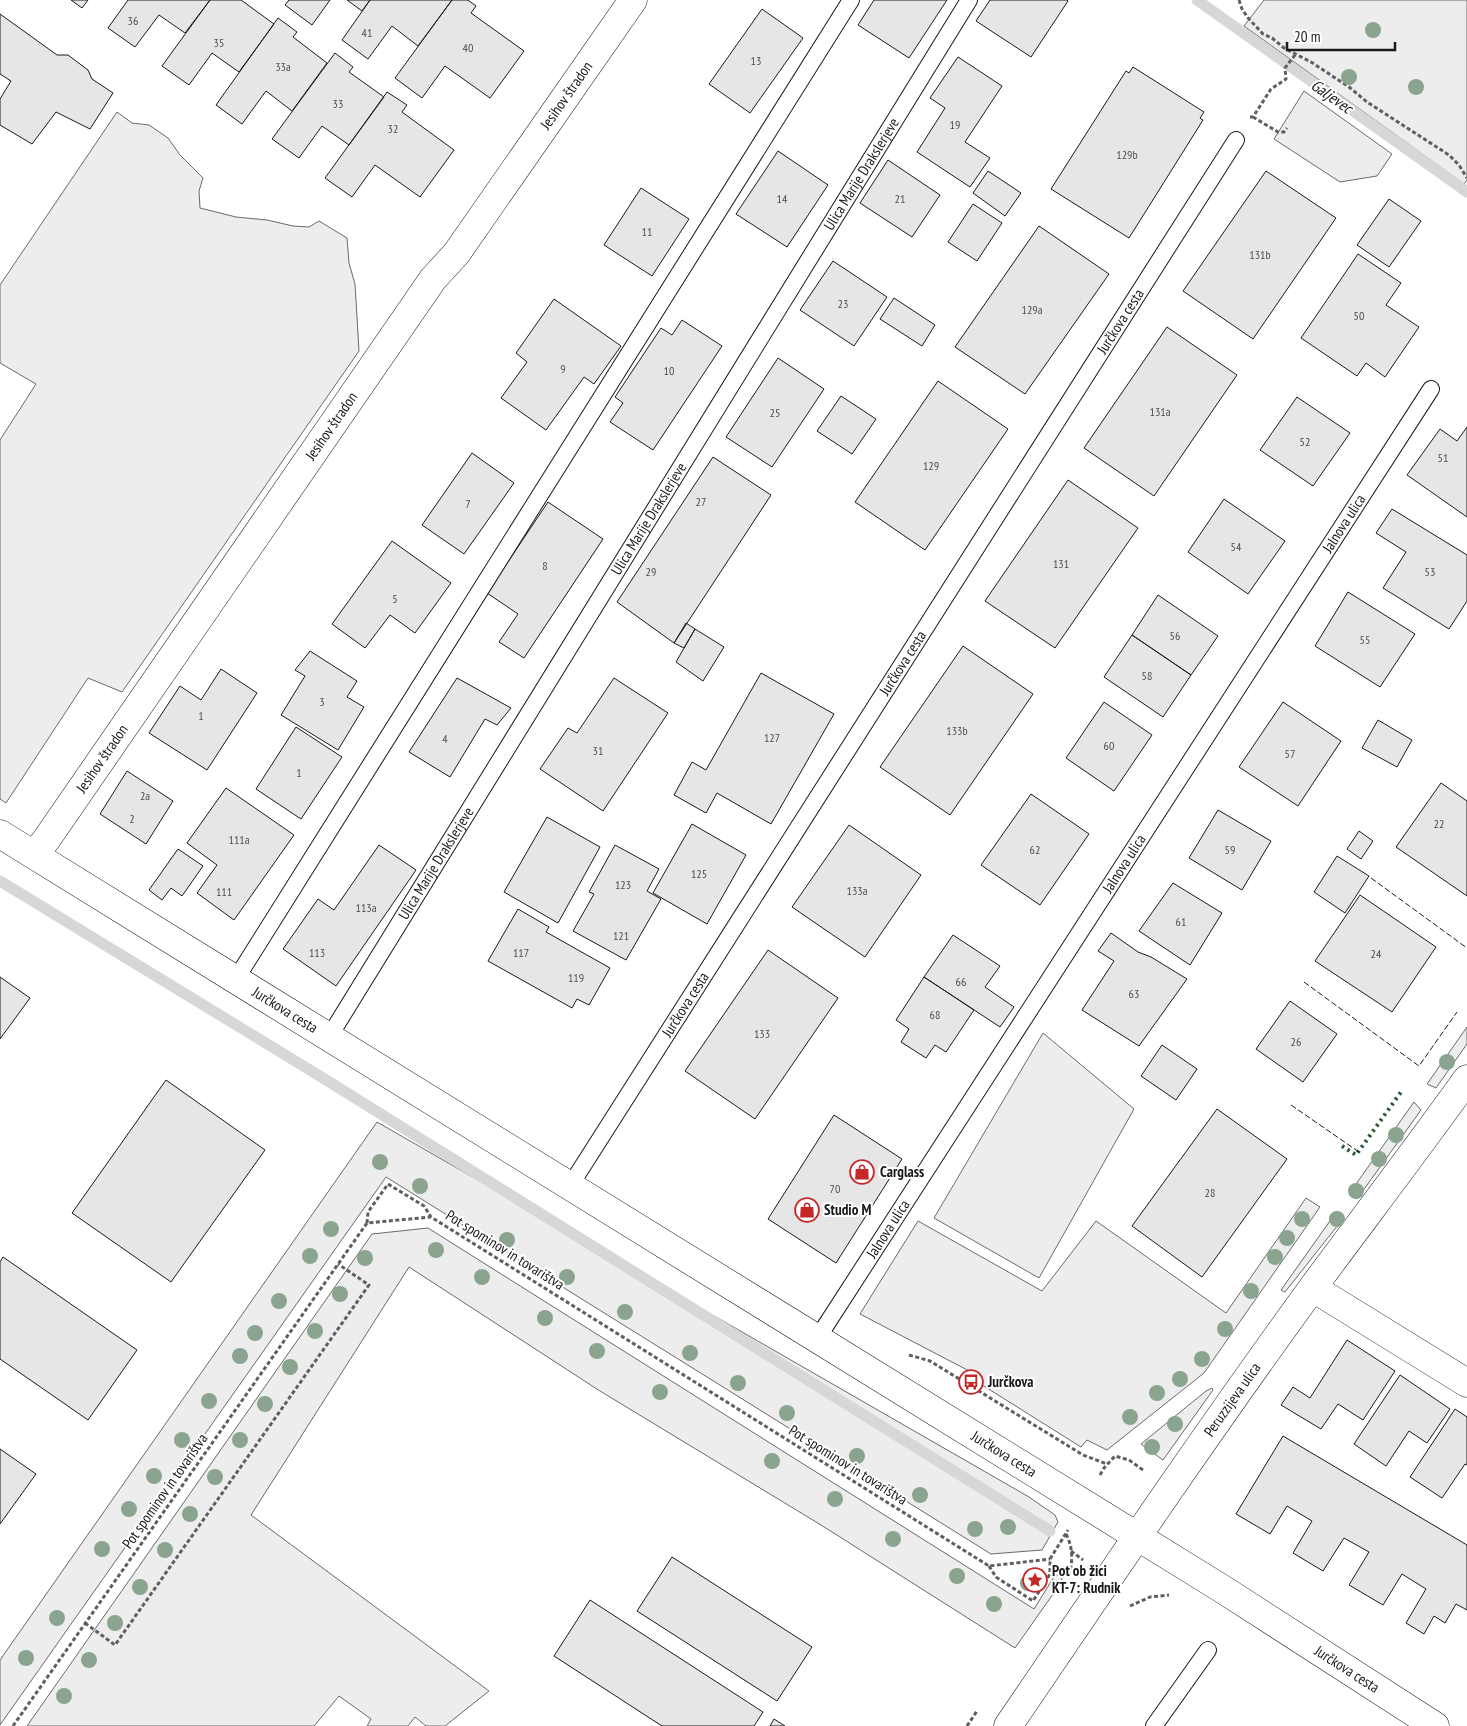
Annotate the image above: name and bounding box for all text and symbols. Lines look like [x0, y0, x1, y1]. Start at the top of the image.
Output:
house number: 36 [128, 13, 138, 28]
scale bar [1287, 20, 1394, 52]
house number: 41 [362, 25, 372, 40]
text: 20 m [1294, 27, 1320, 46]
house number: 35 [214, 35, 224, 50]
house number: 40 [463, 40, 473, 55]
house number: 13 [751, 53, 761, 68]
street label: Jesihov štradon [535, 57, 596, 134]
house number: 33a [275, 59, 291, 74]
water label: Galjevec [1307, 75, 1359, 119]
house number: 33 [333, 96, 343, 111]
street label: Ulica Marije Drakslerjeve [819, 114, 903, 234]
house number: 19 [950, 117, 960, 132]
house number: 32 [388, 121, 398, 136]
house number: 129b [1116, 147, 1138, 162]
house number: 14 [777, 191, 788, 206]
house number: 21 [895, 191, 905, 206]
house number: 11 [642, 224, 652, 239]
house number: 131b [1249, 247, 1271, 262]
street label: Jurčkova cesta [1092, 285, 1148, 358]
house number: 23 [838, 296, 848, 311]
house number: 129a [1021, 302, 1043, 317]
house number: 50 [1354, 308, 1364, 323]
house number: 9 [560, 361, 566, 376]
house number: 10 [664, 363, 674, 378]
street label: Jesihov štradon [300, 388, 361, 464]
house number: 131a [1149, 404, 1171, 419]
house number: 25 [770, 405, 780, 420]
house number: 52 [1300, 434, 1310, 449]
house number: 51 [1438, 450, 1448, 465]
house number: 129 [923, 458, 939, 473]
street label: Ulica Marije Drakslerjeve [607, 459, 690, 578]
street label: Jalnova ulica [1317, 490, 1369, 557]
house number: 27 [696, 494, 706, 509]
house number: 7 [465, 496, 471, 511]
house number: 54 [1231, 539, 1242, 554]
house number: 131 [1053, 556, 1069, 571]
house number: 8 [542, 558, 548, 573]
house number: 29 [646, 564, 656, 579]
house number: 53 [1425, 564, 1435, 579]
house number: 5 [392, 591, 398, 606]
street label: Jurčkova cesta [874, 627, 930, 700]
house number: 56 [1170, 628, 1180, 643]
house number: 55 [1360, 632, 1370, 647]
house number: 58 [1142, 668, 1152, 683]
house number: 3 [319, 694, 325, 709]
house number: 1 [198, 708, 204, 723]
street label: Jesihov štradon [71, 721, 132, 797]
house number: 133b [946, 723, 968, 738]
house number: 127 [764, 730, 780, 745]
house number: 4 [442, 731, 448, 746]
house number: 60 [1104, 738, 1114, 753]
house number: 31 [593, 743, 603, 758]
house number: 57 [1285, 746, 1295, 761]
house number: 1 [296, 765, 302, 780]
house number: 2a [140, 788, 150, 803]
street label: Ulica Marije Drakslerjeve [394, 803, 478, 923]
house number: 2 [129, 811, 135, 826]
house number: 22 [1434, 816, 1444, 831]
street label: Jalnova ulica [1097, 831, 1150, 897]
house number: 111a [228, 832, 250, 847]
house number: 62 [1030, 842, 1040, 857]
house number: 59 [1225, 842, 1235, 857]
house number: 125 [691, 866, 707, 881]
house number: 123 [615, 877, 631, 892]
house number: 133a [846, 883, 868, 898]
house number: 111 [216, 884, 232, 899]
house number: 113a [355, 900, 377, 915]
house number: 61 [1176, 914, 1186, 929]
house number: 121 [613, 928, 629, 943]
house number: 113 [309, 945, 325, 960]
house number: 117 [513, 945, 529, 960]
house number: 24 [1371, 946, 1382, 961]
street label: Jurčkova cesta [657, 968, 713, 1041]
house number: 119 [568, 970, 584, 985]
house number: 66 [956, 974, 966, 989]
street label: Jurčkova cesta [248, 982, 321, 1037]
house number: 63 [1129, 986, 1139, 1001]
house number: 68 [930, 1007, 940, 1022]
house number: 133 [754, 1026, 770, 1041]
house number: 26 [1291, 1034, 1301, 1049]
shop icon: Carglass [849, 1159, 875, 1185]
place label: Carglass [880, 1162, 924, 1181]
house number: 70 [830, 1181, 840, 1196]
house number: 28 [1205, 1185, 1215, 1200]
street label: Jalnova ulica [861, 1196, 914, 1262]
shop icon: Studio M [794, 1197, 820, 1223]
place label: Studio M [824, 1200, 871, 1219]
street label: Pot spominov in tovarištva [442, 1205, 568, 1294]
street label: Peruzzijeva ulica [1199, 1359, 1265, 1440]
bus stop icon: Jurčkova [958, 1369, 984, 1395]
place label: Jurčkova [987, 1372, 1033, 1391]
street label: Pot spominov in tovarištva [785, 1420, 911, 1509]
street label: Jurčkova cesta [967, 1426, 1040, 1481]
street label: Pot spominov in tovarištva [118, 1429, 211, 1552]
place label: Pot ob žici KT-7: Rudnik [1052, 1561, 1121, 1597]
place icon: Pot ob žici KT-7: Rudnik [1022, 1567, 1048, 1593]
street label: Jurčkova cesta [1311, 1641, 1383, 1697]

